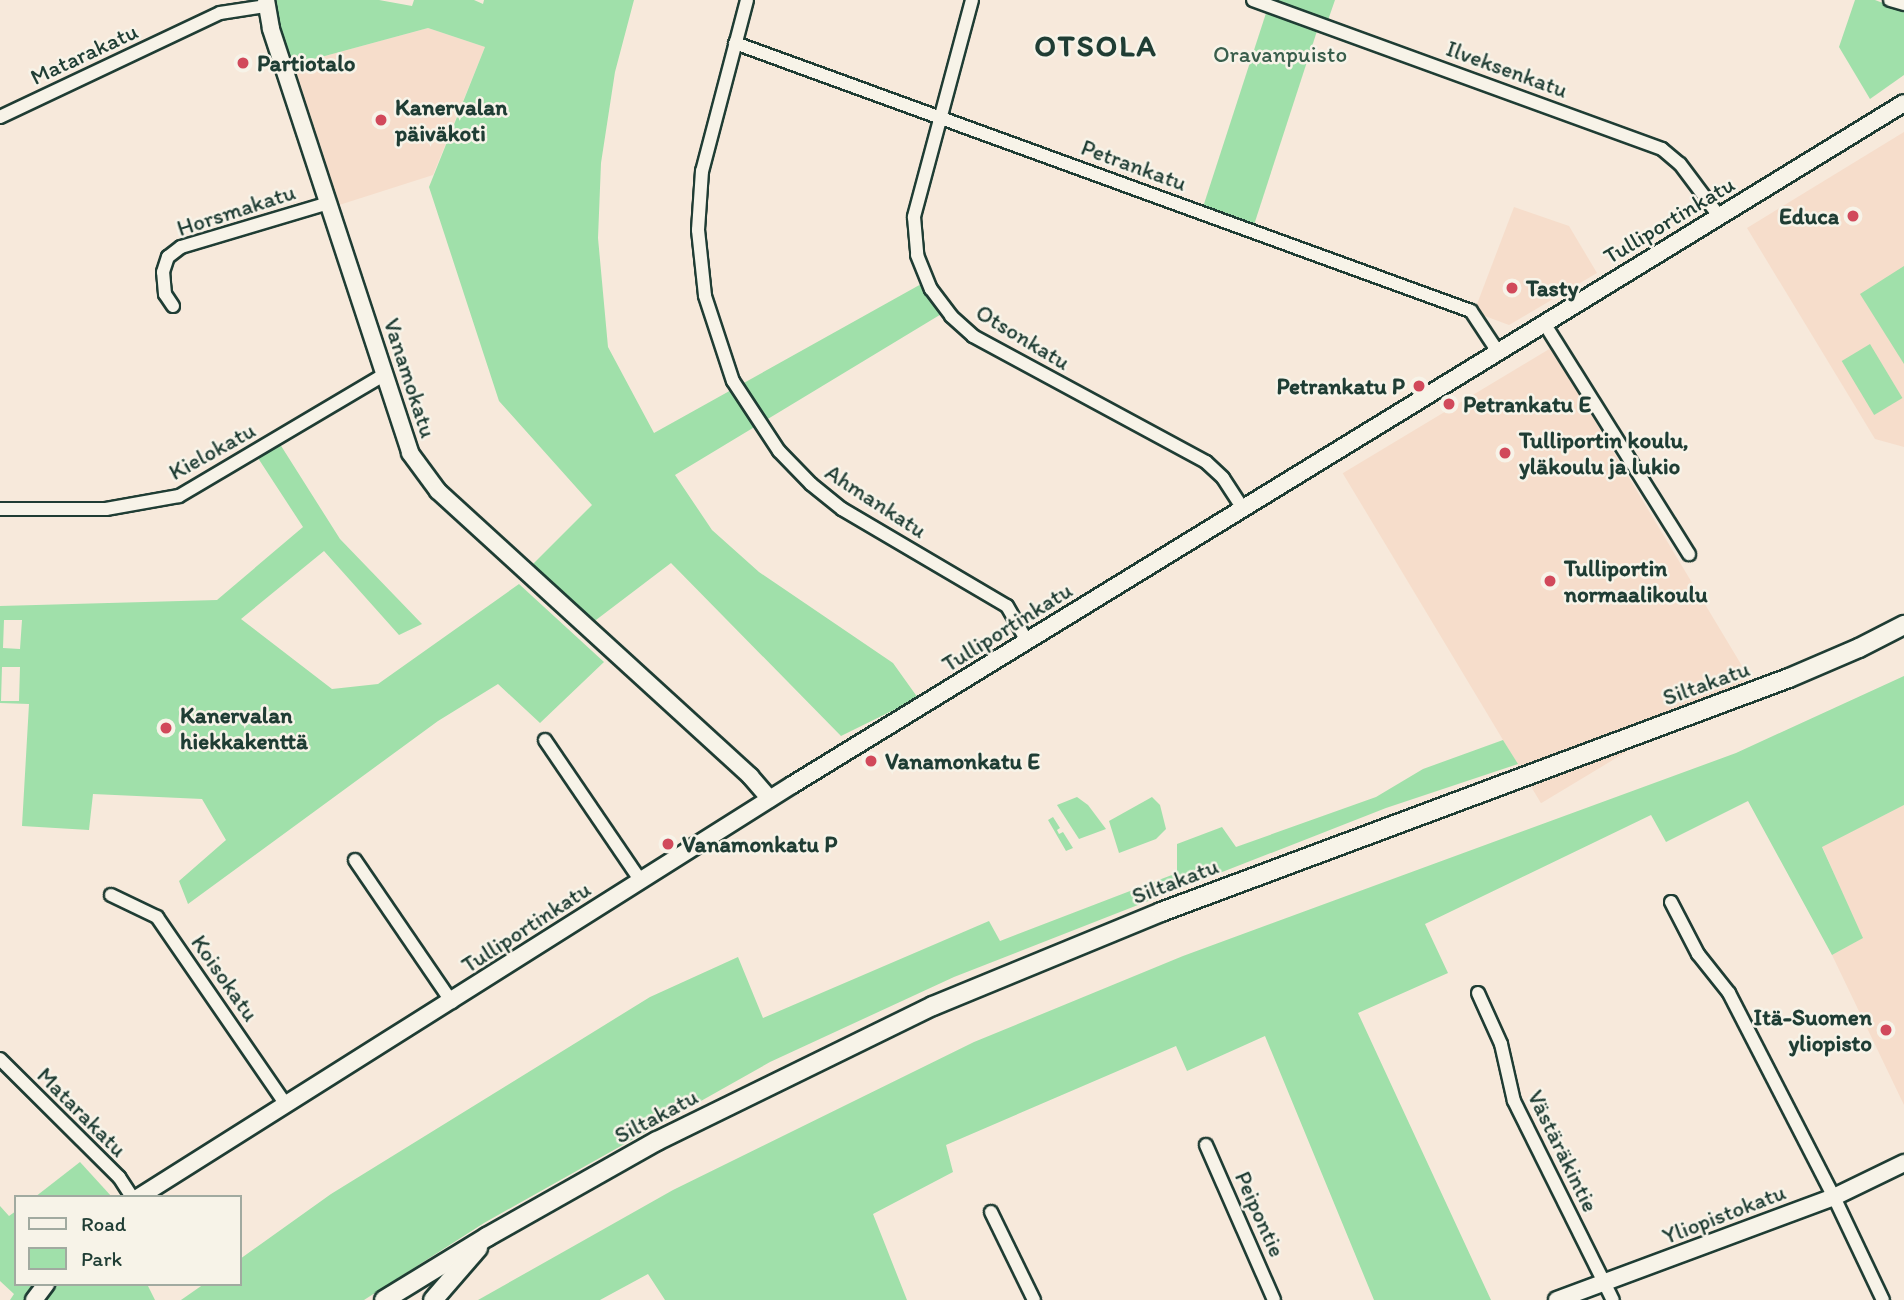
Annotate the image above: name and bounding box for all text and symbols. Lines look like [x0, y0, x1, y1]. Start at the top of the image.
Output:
street label: Matarakatu [26, 17, 142, 91]
district label: OTSOLA [1035, 28, 1157, 64]
street label: Ilveksenkatu [1443, 34, 1571, 104]
park label: Oravanpuisto [1213, 40, 1347, 68]
place label: Partiotalo [257, 49, 356, 77]
marker: Partiotalo [235, 55, 251, 71]
place label: Kanervalan päiväkoti [395, 93, 508, 147]
marker: Kanervalan päiväkoti [373, 112, 389, 128]
street label: Petrankatu [1077, 133, 1191, 197]
street label: Tulliportinkatu [1598, 170, 1740, 270]
street label: Horsmakatu [173, 178, 299, 242]
place label: Educa [1779, 202, 1839, 230]
marker: Educa [1845, 208, 1861, 224]
place label: Tasty [1526, 274, 1578, 302]
marker: Tasty [1504, 280, 1520, 296]
street label: Otsonkatu [971, 298, 1075, 376]
street label: Vanamokatu [378, 315, 442, 441]
place label: Petrankatu P [1276, 372, 1405, 400]
marker: Petrankatu P [1411, 378, 1427, 394]
place label: Petrankatu E [1463, 390, 1591, 418]
marker: Petrankatu E [1441, 396, 1457, 412]
street label: Kielokatu [164, 416, 260, 486]
place label: Tulliportin koulu, yläkoulu ja lukio [1519, 426, 1688, 480]
marker: Tulliportin koulu, yläkoulu ja lukio [1497, 445, 1513, 461]
street label: Ahmankatu [820, 458, 932, 544]
place label: Tulliportin normaalikoulu [1564, 554, 1708, 608]
marker: Tulliportin normaalikoulu [1542, 573, 1558, 589]
street label: Tulliportinkatu [937, 576, 1077, 678]
street label: Siltakatu [1659, 655, 1753, 711]
place label: Kanervalan hiekkakenttä [180, 701, 308, 755]
marker: Kanervalan hiekkakenttä [158, 720, 174, 736]
place label: Vanamonkatu E [885, 747, 1040, 775]
marker: Vanamonkatu E [863, 753, 879, 769]
place label: Vanamonkatu P [682, 830, 837, 858]
marker: Vanamonkatu P [660, 836, 676, 852]
street label: Siltakatu [1128, 852, 1222, 910]
street label: Tulliportinkatu [456, 875, 596, 979]
street label: Koisokatu [185, 930, 265, 1026]
place label: Itä-Suomen yliopisto [1754, 1003, 1872, 1057]
marker: Itä-Suomen yliopisto [1878, 1022, 1894, 1038]
street label: Matarakatu [31, 1061, 133, 1163]
street label: Siltakatu [610, 1083, 702, 1149]
street label: Västäräkintie [1522, 1086, 1604, 1216]
street label: Peipontie [1229, 1167, 1291, 1261]
street label: Yliopistokatu [1659, 1178, 1789, 1250]
legend [14, 1195, 242, 1286]
text: Road [81, 1211, 126, 1236]
text: Park [81, 1246, 122, 1271]

